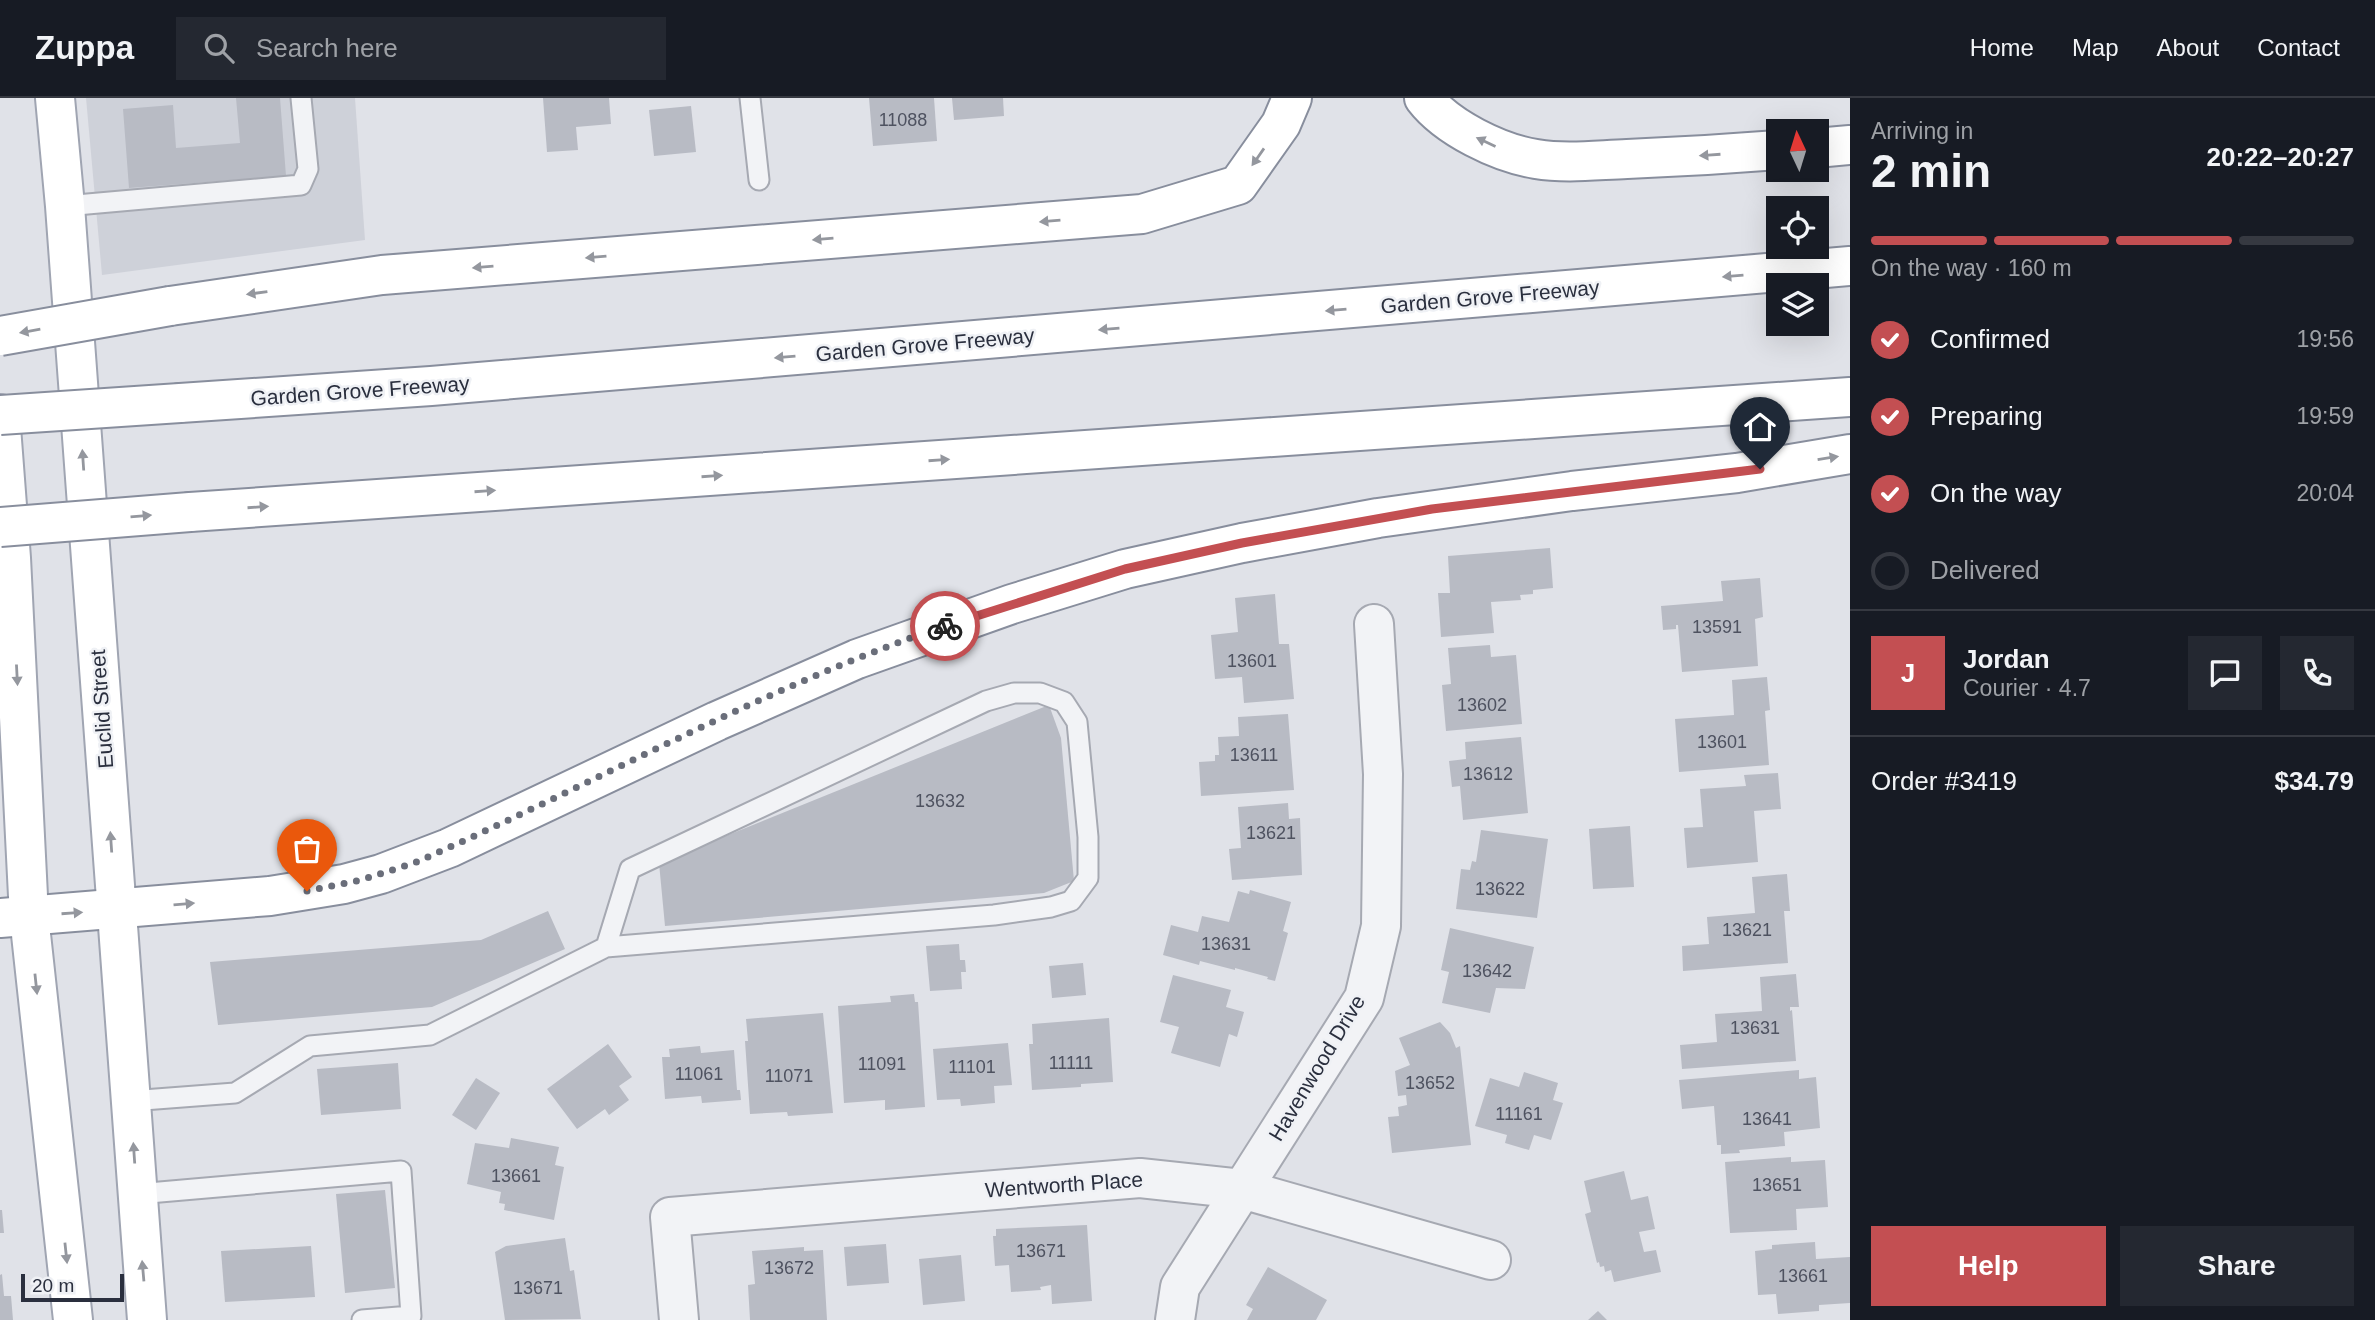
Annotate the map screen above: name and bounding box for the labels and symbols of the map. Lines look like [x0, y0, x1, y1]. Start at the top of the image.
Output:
house number: 11088 [879, 110, 927, 130]
north arrow [1766, 119, 1829, 182]
one-way arrow [1476, 136, 1496, 148]
one-way arrow [1251, 148, 1265, 166]
one-way arrow [1699, 150, 1721, 161]
one-way arrow [1039, 216, 1061, 227]
one-way arrow [812, 234, 834, 245]
one-way arrow [585, 252, 607, 263]
one-way arrow [471, 261, 493, 272]
one-way arrow [1722, 271, 1744, 282]
street label: Garden Grove Freeway [1380, 275, 1601, 318]
one-way arrow [246, 288, 268, 299]
one-way arrow [1324, 305, 1346, 316]
street label: Garden Grove Freeway [815, 323, 1036, 366]
one-way arrow [1098, 324, 1120, 335]
one-way arrow [19, 326, 41, 337]
one-way arrow [773, 352, 795, 363]
street label: Garden Grove Freeway [250, 371, 471, 410]
pin [1730, 397, 1790, 469]
one-way arrow [77, 448, 88, 470]
one-way arrow [1818, 452, 1840, 463]
one-way arrow [928, 454, 950, 465]
one-way arrow [701, 470, 723, 481]
one-way arrow [474, 486, 496, 497]
one-way arrow [247, 501, 269, 512]
one-way arrow [130, 510, 152, 521]
courier [910, 591, 980, 661]
house number: 13591 [1692, 617, 1742, 637]
street label: Euclid Street [86, 649, 117, 769]
house number: 13601 [1227, 651, 1277, 671]
one-way arrow [11, 664, 22, 686]
house number: 13602 [1457, 695, 1507, 715]
house number: 13601 [1697, 732, 1747, 752]
house number: 13611 [1230, 745, 1278, 765]
house number: 13612 [1463, 764, 1513, 784]
house number: 13632 [915, 791, 965, 811]
pin [277, 819, 337, 891]
house number: 13621 [1246, 823, 1296, 843]
one-way arrow [105, 830, 116, 852]
house number: 13622 [1475, 879, 1525, 899]
one-way arrow [173, 898, 195, 909]
one-way arrow [62, 907, 84, 918]
house number: 13621 [1722, 920, 1772, 940]
house number: 13631 [1201, 934, 1251, 954]
house number: 13642 [1462, 961, 1512, 981]
one-way arrow [31, 973, 42, 995]
street label: Havenwood Drive [1264, 991, 1369, 1145]
house number: 13631 [1730, 1018, 1780, 1038]
house number: 11111 [1049, 1053, 1093, 1073]
house number: 11091 [858, 1054, 906, 1074]
house number: 11101 [948, 1057, 996, 1077]
house number: 11061 [675, 1064, 723, 1084]
house number: 11071 [765, 1066, 813, 1086]
house number: 13652 [1405, 1073, 1455, 1093]
house number: 11161 [1495, 1104, 1543, 1124]
house number: 13641 [1742, 1109, 1792, 1129]
one-way arrow [128, 1142, 139, 1164]
house number: 13661 [491, 1166, 541, 1186]
street label: Wentworth Place [984, 1168, 1144, 1201]
house number: 13651 [1752, 1175, 1802, 1195]
house number: 13671 [1016, 1241, 1066, 1261]
one-way arrow [61, 1243, 72, 1265]
house number: 13672 [764, 1258, 814, 1278]
one-way arrow [137, 1259, 148, 1281]
house number: 13661 [1778, 1266, 1828, 1286]
scale bar [21, 1271, 124, 1303]
house number: 13671 [513, 1278, 563, 1298]

